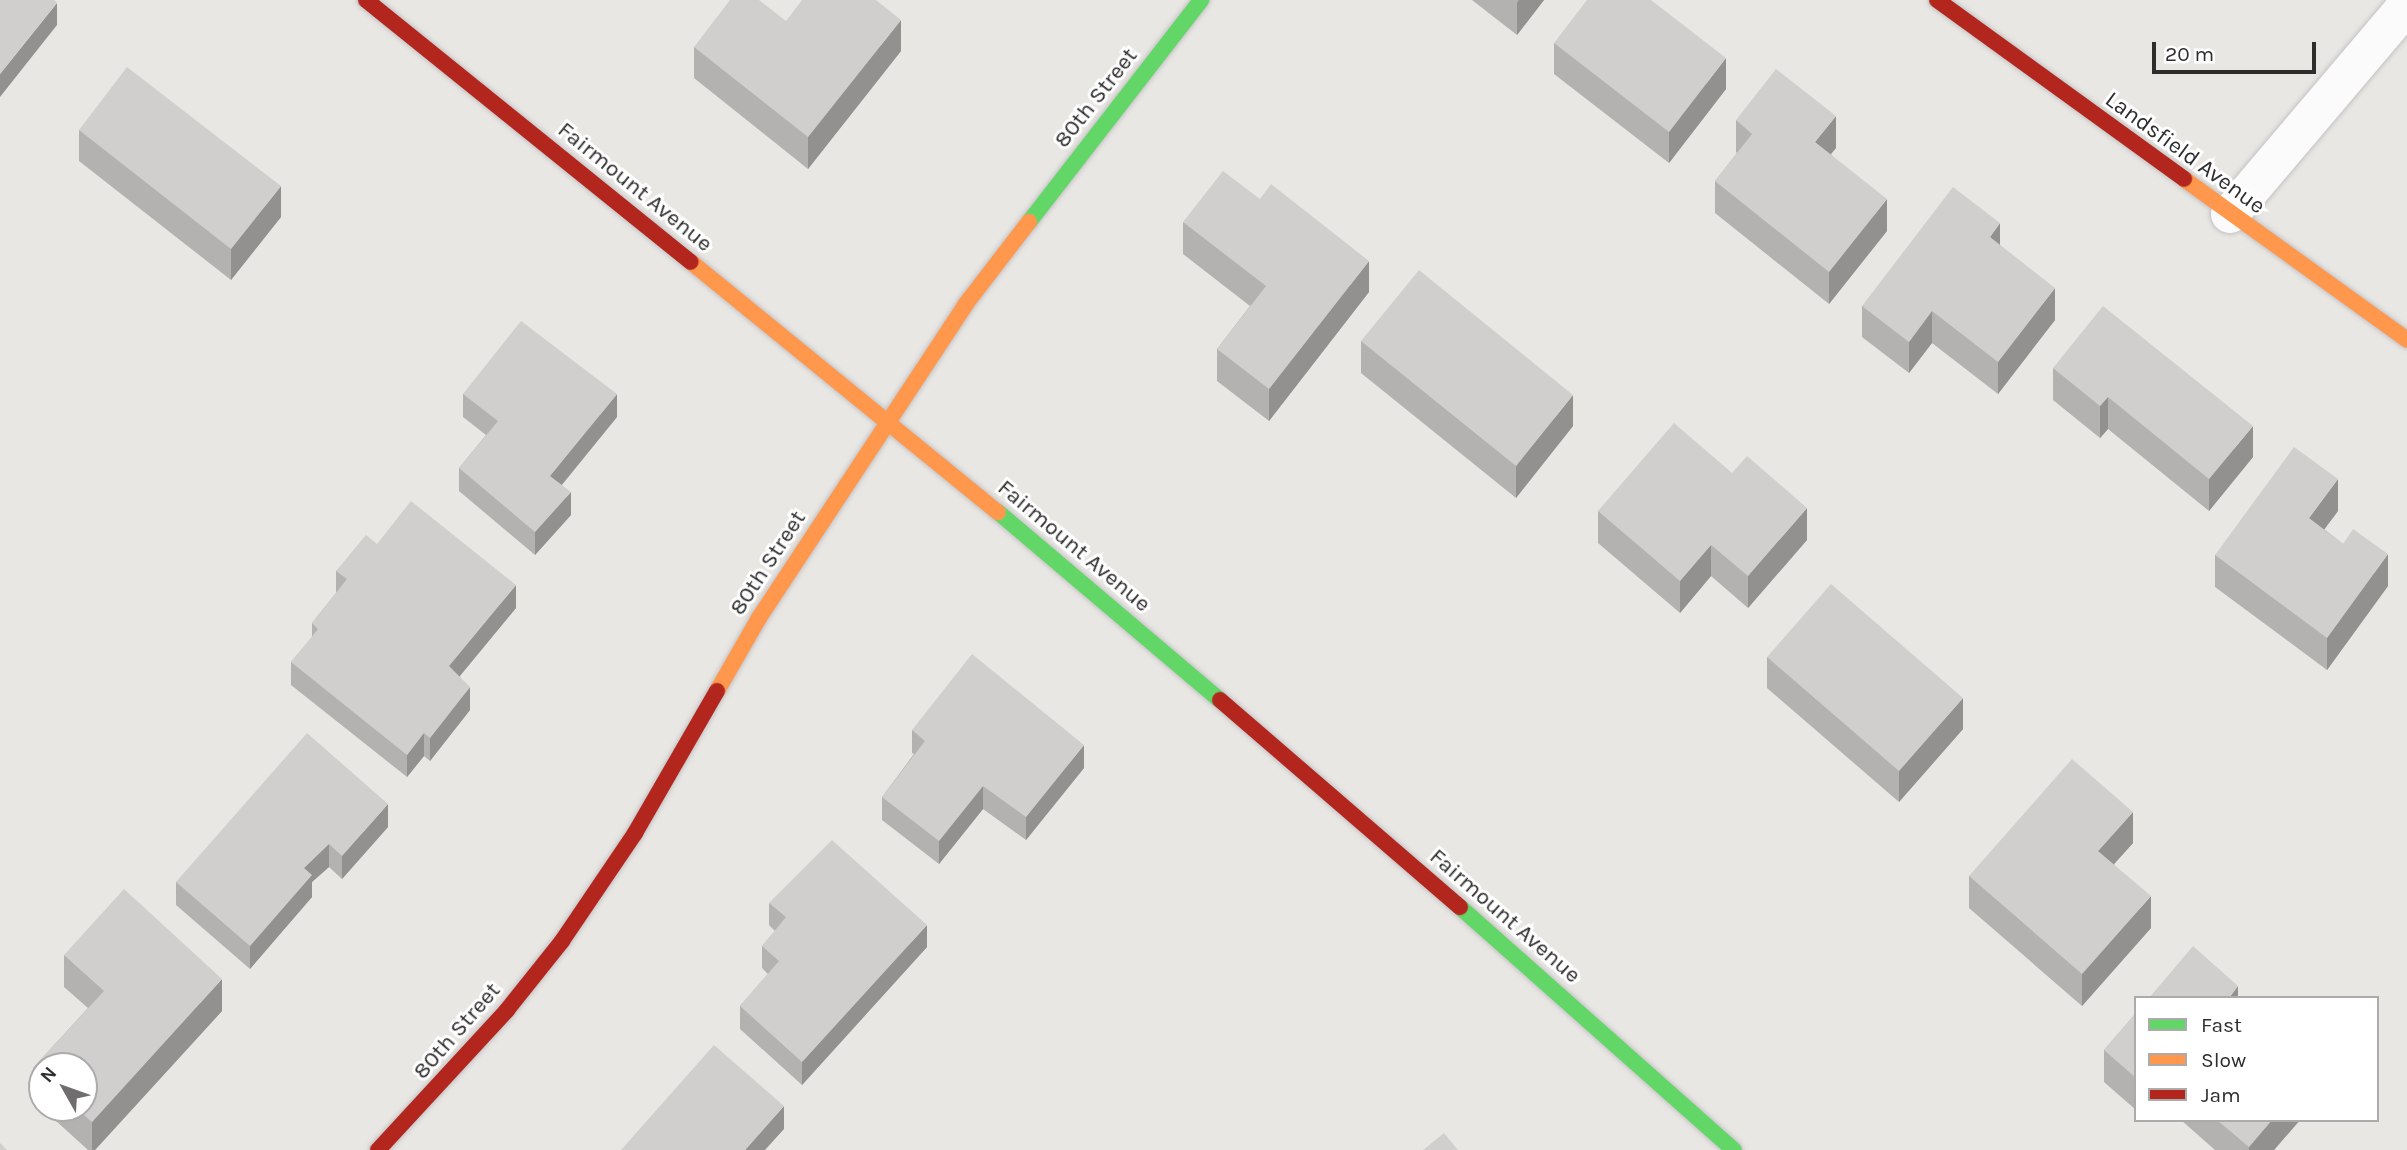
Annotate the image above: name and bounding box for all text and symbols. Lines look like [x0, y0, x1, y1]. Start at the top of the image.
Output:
scale bar [2155, 28, 2320, 72]
text: 20 m [2165, 42, 2214, 66]
street label: 80th Street [1049, 43, 1143, 153]
street label: Landsfield Avenue [2100, 86, 2270, 220]
street label: Fairmount Avenue [552, 116, 718, 258]
street label: Fairmount Avenue [992, 474, 1156, 618]
street label: 80th Street [724, 506, 812, 620]
street label: Fairmount Avenue [1424, 843, 1586, 989]
street label: 80th Street [408, 977, 506, 1085]
legend [2134, 996, 2379, 1122]
text: Fast [2201, 1013, 2242, 1037]
text: Slow [2201, 1048, 2246, 1072]
north arrow [28, 1052, 98, 1122]
text: N [36, 1062, 61, 1087]
text: Jam [2201, 1083, 2241, 1107]

